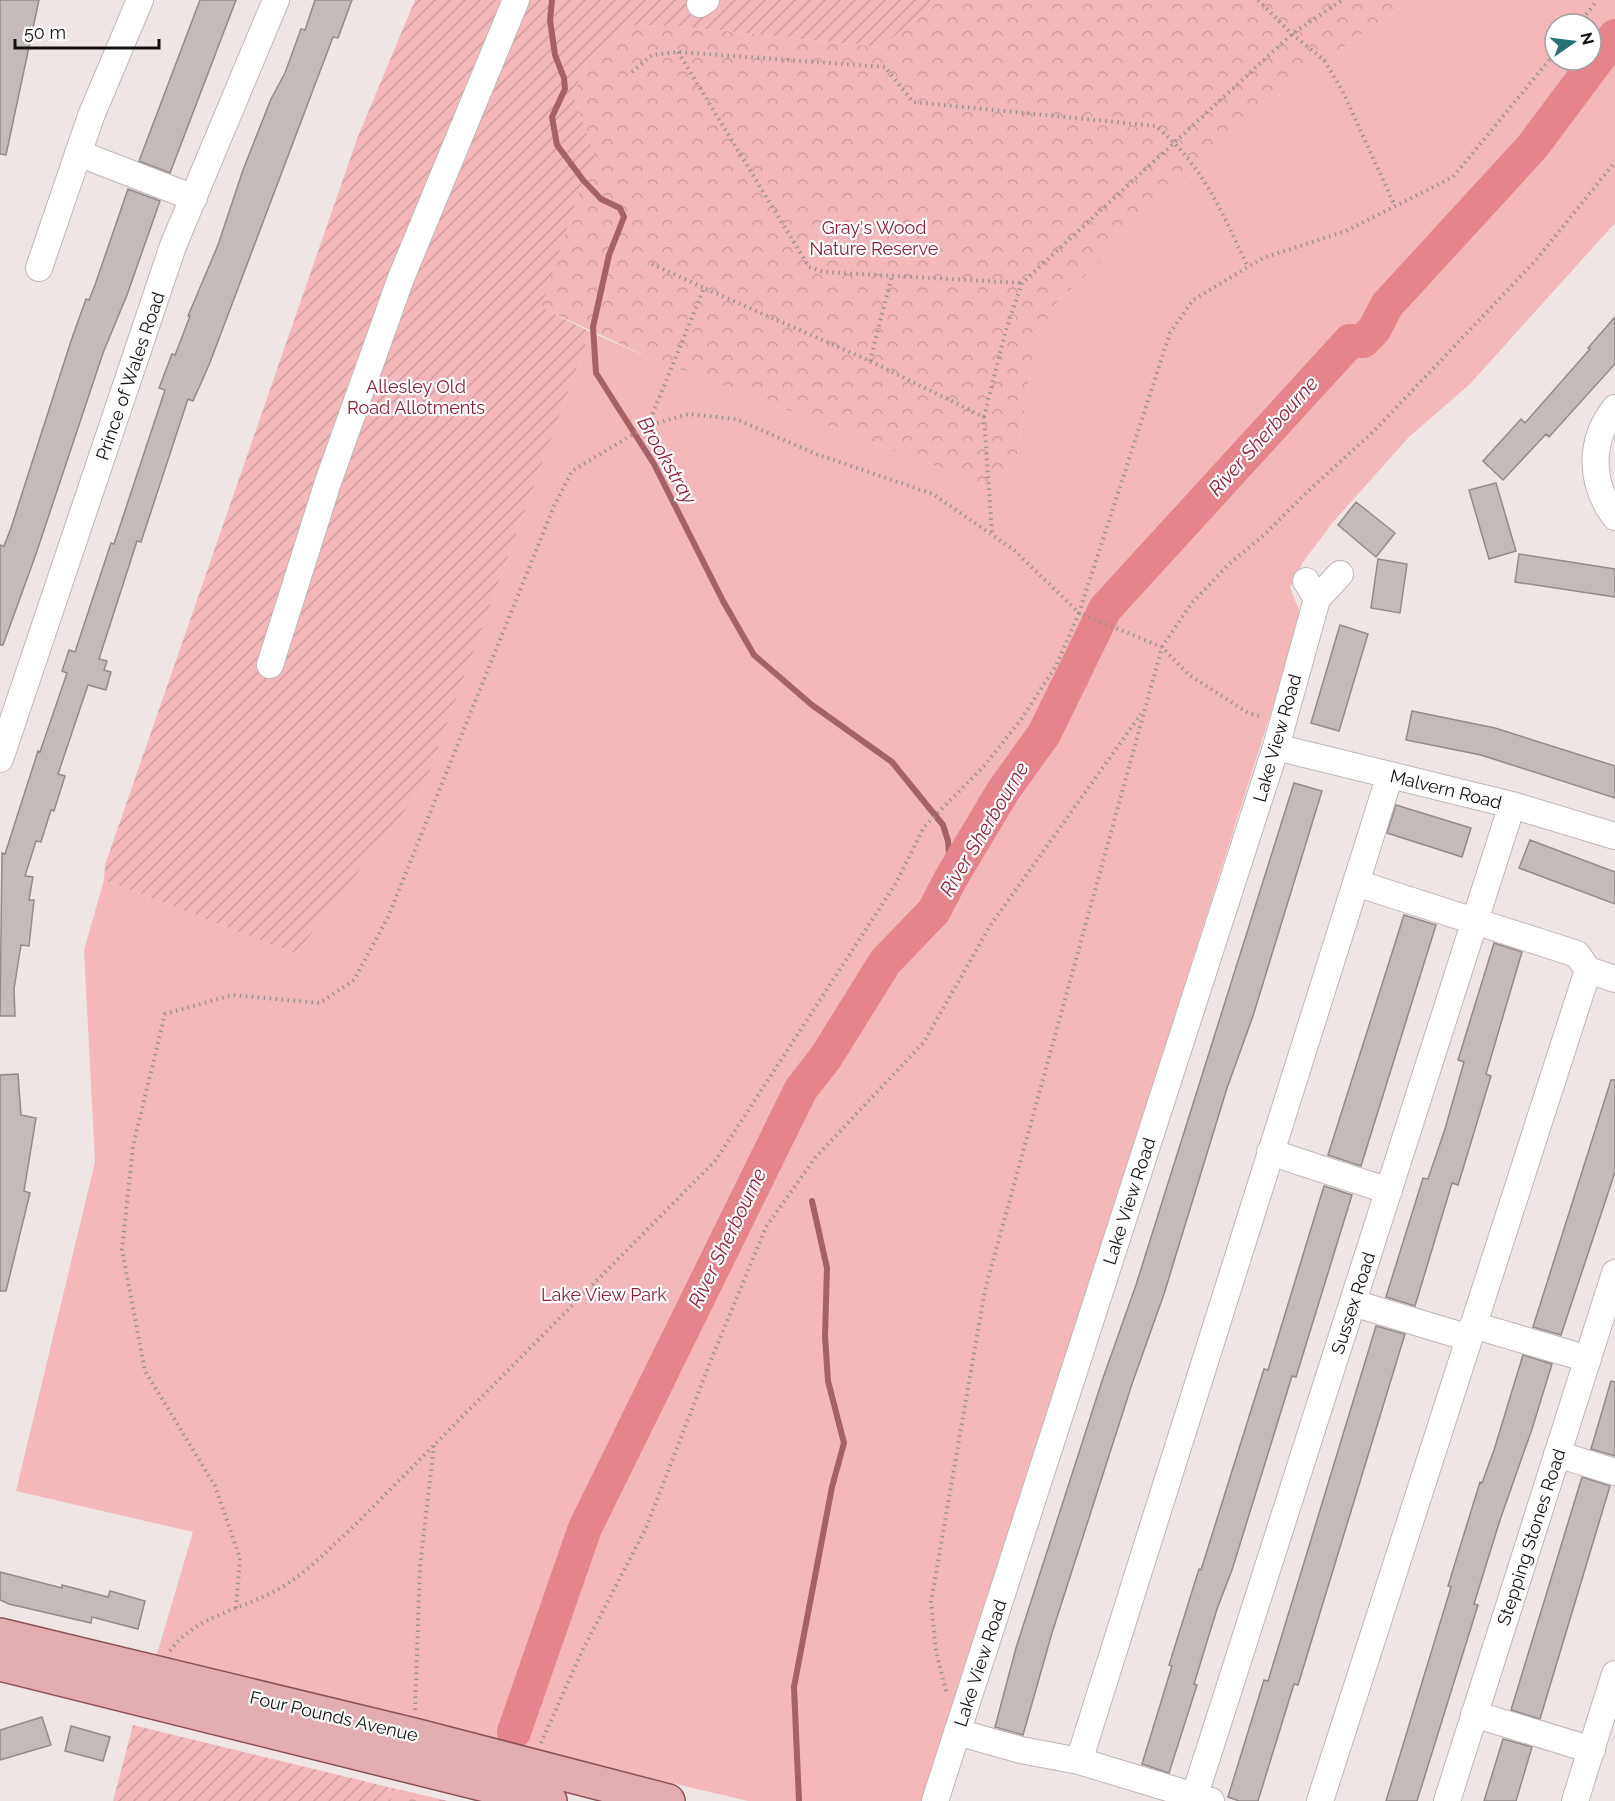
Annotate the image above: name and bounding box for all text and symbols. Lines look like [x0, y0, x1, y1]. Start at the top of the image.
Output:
scale bar [15, 12, 159, 50]
north arrow [1543, 12, 1603, 72]
text: 50 m [24, 22, 66, 43]
text: N [1576, 30, 1598, 47]
park label: Gray's Wood Nature Reserve [810, 217, 939, 259]
street label: Prince of Wales Road [91, 289, 169, 463]
water label: River Sherbourne [1203, 371, 1323, 501]
park label: Allesley Old Road Allotments [347, 376, 485, 418]
water label: Brookstray [632, 412, 702, 509]
street label: Lake View Road [1249, 672, 1305, 804]
water label: River Sherbourne [934, 757, 1034, 900]
street label: Malvern Road [1388, 765, 1504, 813]
street label: Lake View Road [1099, 1135, 1159, 1267]
water label: River Sherbourne [683, 1164, 771, 1312]
street label: Sussex Road [1327, 1249, 1379, 1357]
park label: Lake View Park [541, 1284, 667, 1305]
street label: Stepping Stones Road [1493, 1446, 1569, 1628]
street label: Lake View Road [950, 1597, 1010, 1729]
street label: Four Pounds Avenue [248, 1686, 421, 1746]

